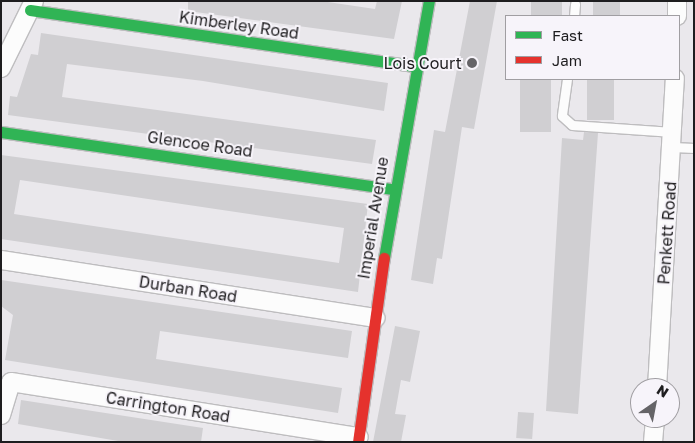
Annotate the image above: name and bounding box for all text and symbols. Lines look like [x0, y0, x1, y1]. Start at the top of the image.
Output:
street label: Kimberley Road [178, 7, 300, 43]
legend [505, 15, 680, 80]
text: Fast [552, 26, 583, 44]
text: Jam [552, 51, 582, 69]
place label: Lois Court [384, 53, 462, 73]
marker: Lois Court [466, 57, 478, 69]
street label: Glencoe Road [146, 127, 254, 161]
street label: Imperial Avenue [354, 156, 392, 280]
street label: Penkett Road [654, 181, 680, 285]
street label: Durban Road [138, 272, 238, 306]
north arrow [630, 378, 680, 428]
text: N [654, 381, 672, 401]
street label: Carrington Road [105, 388, 231, 426]

